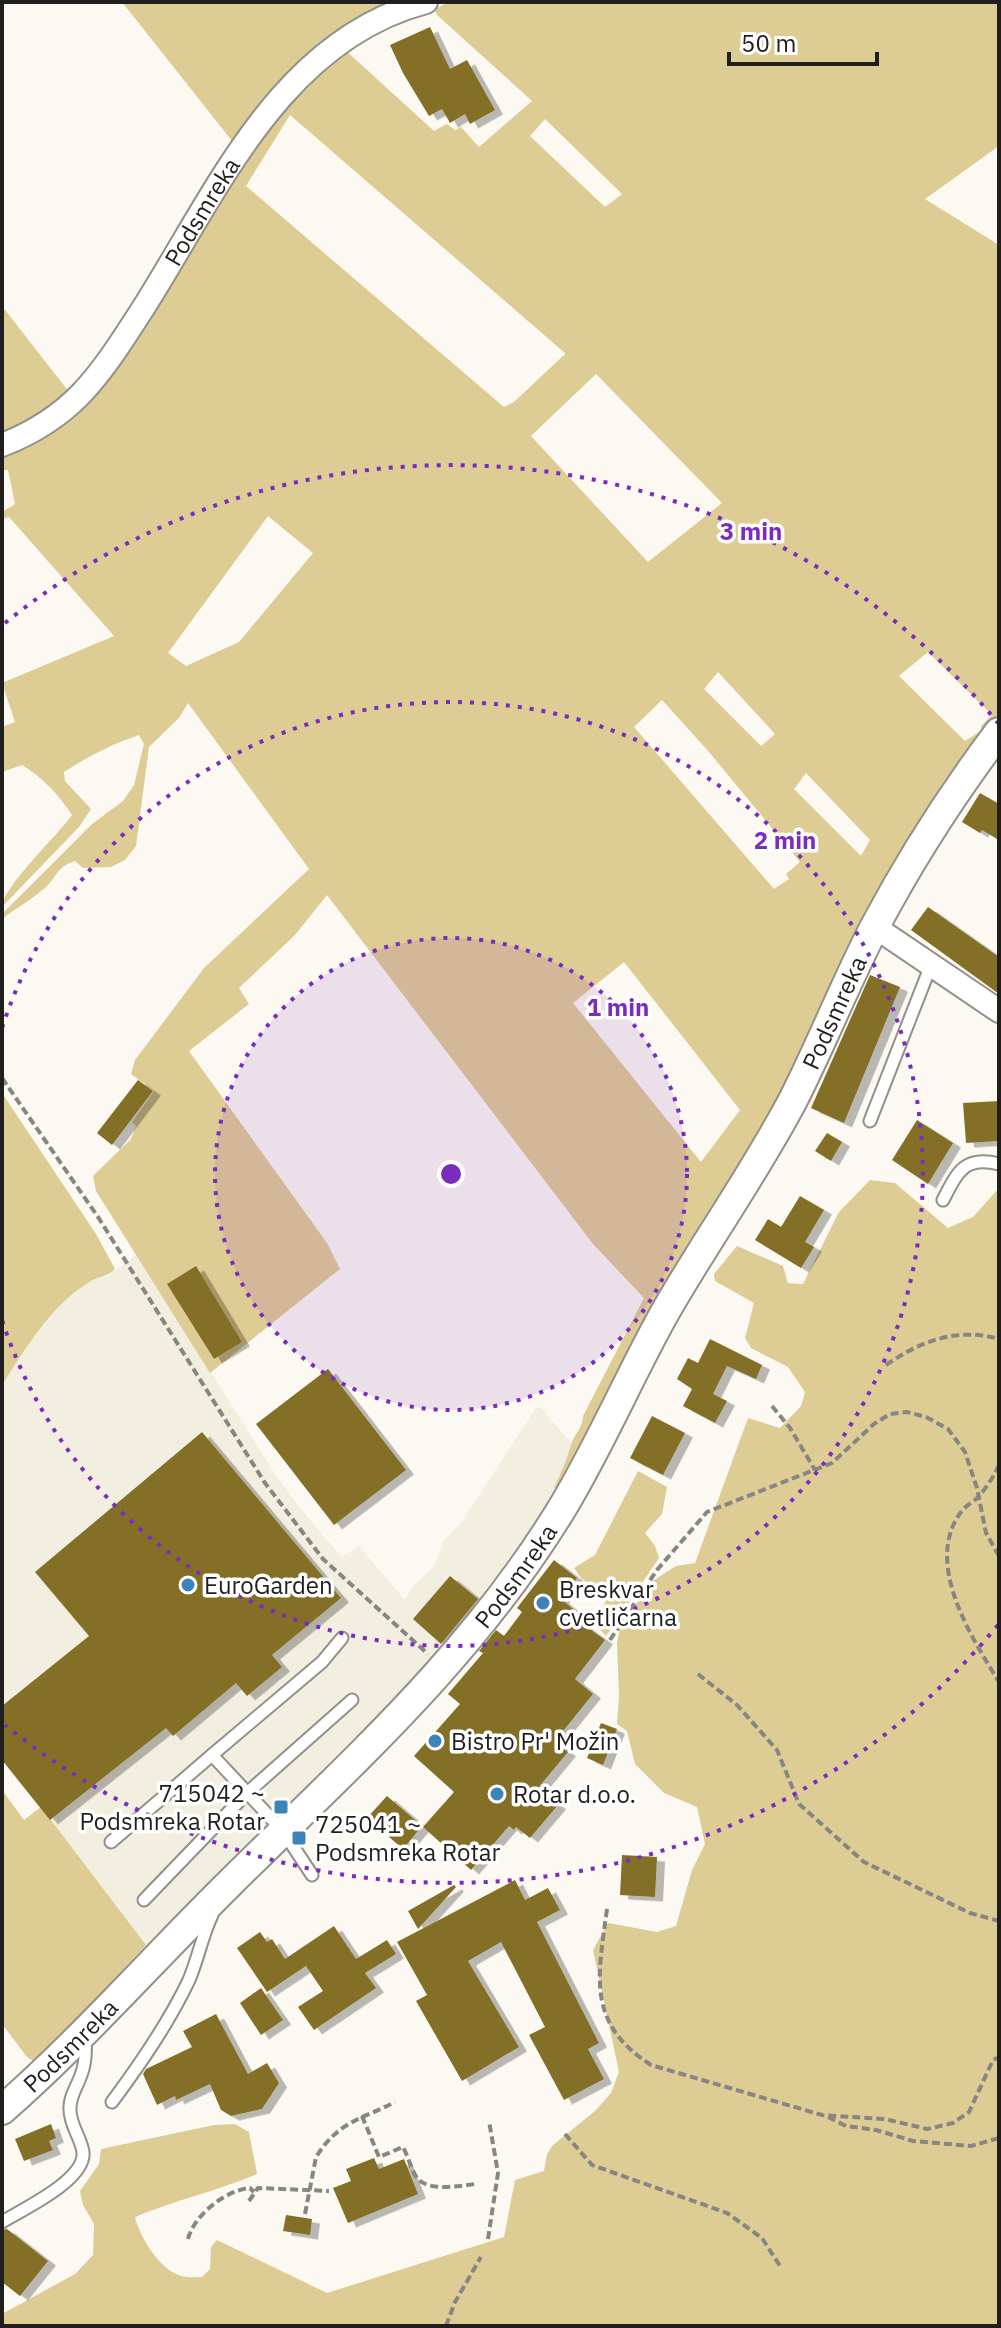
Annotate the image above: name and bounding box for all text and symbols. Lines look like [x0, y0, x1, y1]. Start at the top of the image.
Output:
scale bar [729, 16, 877, 66]
text: 50 m [741, 27, 796, 59]
street label: Podsmreka [157, 151, 247, 272]
text: 3 min [720, 515, 782, 547]
text: 2 min [754, 824, 816, 856]
street label: Podsmreka [794, 950, 874, 1074]
text: 1 min [587, 991, 649, 1023]
centre of rings [437, 1160, 465, 1188]
street label: Podsmreka [467, 1517, 564, 1635]
place label: EuroGarden [204, 1569, 333, 1601]
place label: Breskvar cvetličarna [559, 1573, 677, 1633]
marker: EuroGarden [179, 1576, 197, 1594]
marker: Breskvar cvetličarna [534, 1594, 552, 1612]
place label: Bistro Pr' Možin [451, 1725, 619, 1757]
marker: Bistro Pr' Možin [426, 1732, 444, 1750]
place label: 715042 ~ Podsmreka Rotar [80, 1777, 265, 1837]
place label: Rotar d.o.o. [513, 1778, 636, 1810]
marker: Rotar d.o.o. [488, 1785, 506, 1803]
marker: 715042 ~ Podsmreka Rotar [272, 1798, 290, 1816]
place label: 725041 ~ Podsmreka Rotar [315, 1808, 501, 1868]
marker: 725041 ~ Podsmreka Rotar [290, 1829, 308, 1847]
street label: Podsmreka [16, 1991, 125, 2099]

